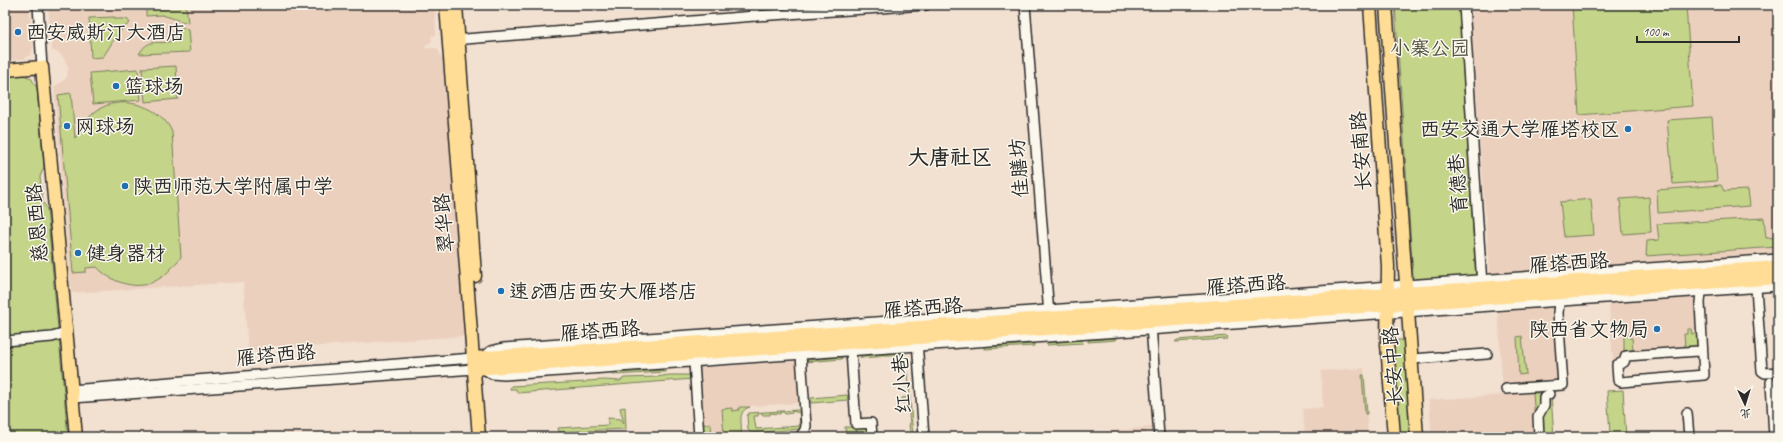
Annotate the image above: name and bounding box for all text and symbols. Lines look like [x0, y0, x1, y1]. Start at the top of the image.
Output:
scale bar [1637, 18, 1739, 44]
place label: 西安威斯汀大酒店 [26, 20, 186, 45]
text: 100 m [1643, 24, 1670, 40]
marker: 西安威斯汀大酒店 [13, 27, 23, 37]
park label: 小寨公园 [1390, 36, 1470, 61]
place label: 篮球场 [124, 74, 184, 99]
marker: 篮球场 [111, 81, 121, 91]
street label: 长安南路 [1346, 109, 1376, 192]
place label: 网球场 [75, 114, 135, 139]
place label: 西安交通大学雁塔校区 [1420, 117, 1620, 142]
marker: 网球场 [62, 121, 72, 131]
marker: 西安交通大学雁塔校区 [1623, 124, 1633, 134]
street label: 佳膳坊 [1004, 137, 1034, 199]
district label: 大唐社区 [908, 144, 992, 170]
street label: 育德巷 [1443, 152, 1473, 215]
place label: 陕西师范大学附属中学 [133, 174, 333, 199]
street label: 慈恩西路 [21, 181, 53, 264]
marker: 陕西师范大学附属中学 [120, 181, 130, 191]
street label: 翠华路 [429, 191, 459, 254]
place label: 健身器材 [86, 241, 166, 266]
marker: 健身器材 [73, 248, 83, 258]
street label: 雁塔西路 [1528, 248, 1611, 278]
street label: 雁塔西路 [1205, 270, 1288, 300]
place label: 速8酒店西安大雁塔店 [509, 279, 698, 304]
marker: 速8酒店西安大雁塔店 [496, 286, 506, 296]
street label: 雁塔西路 [882, 293, 965, 323]
street label: 雁塔西路 [559, 316, 642, 346]
place label: 陕西省文物局 [1529, 317, 1649, 342]
street label: 长安中路 [1378, 324, 1408, 407]
marker: 陕西省文物局 [1652, 324, 1662, 334]
street label: 雁塔西路 [235, 339, 318, 371]
street label: 红小巷 [887, 352, 917, 415]
north arrow [1725, 384, 1765, 424]
text: 北 [1740, 407, 1752, 421]

